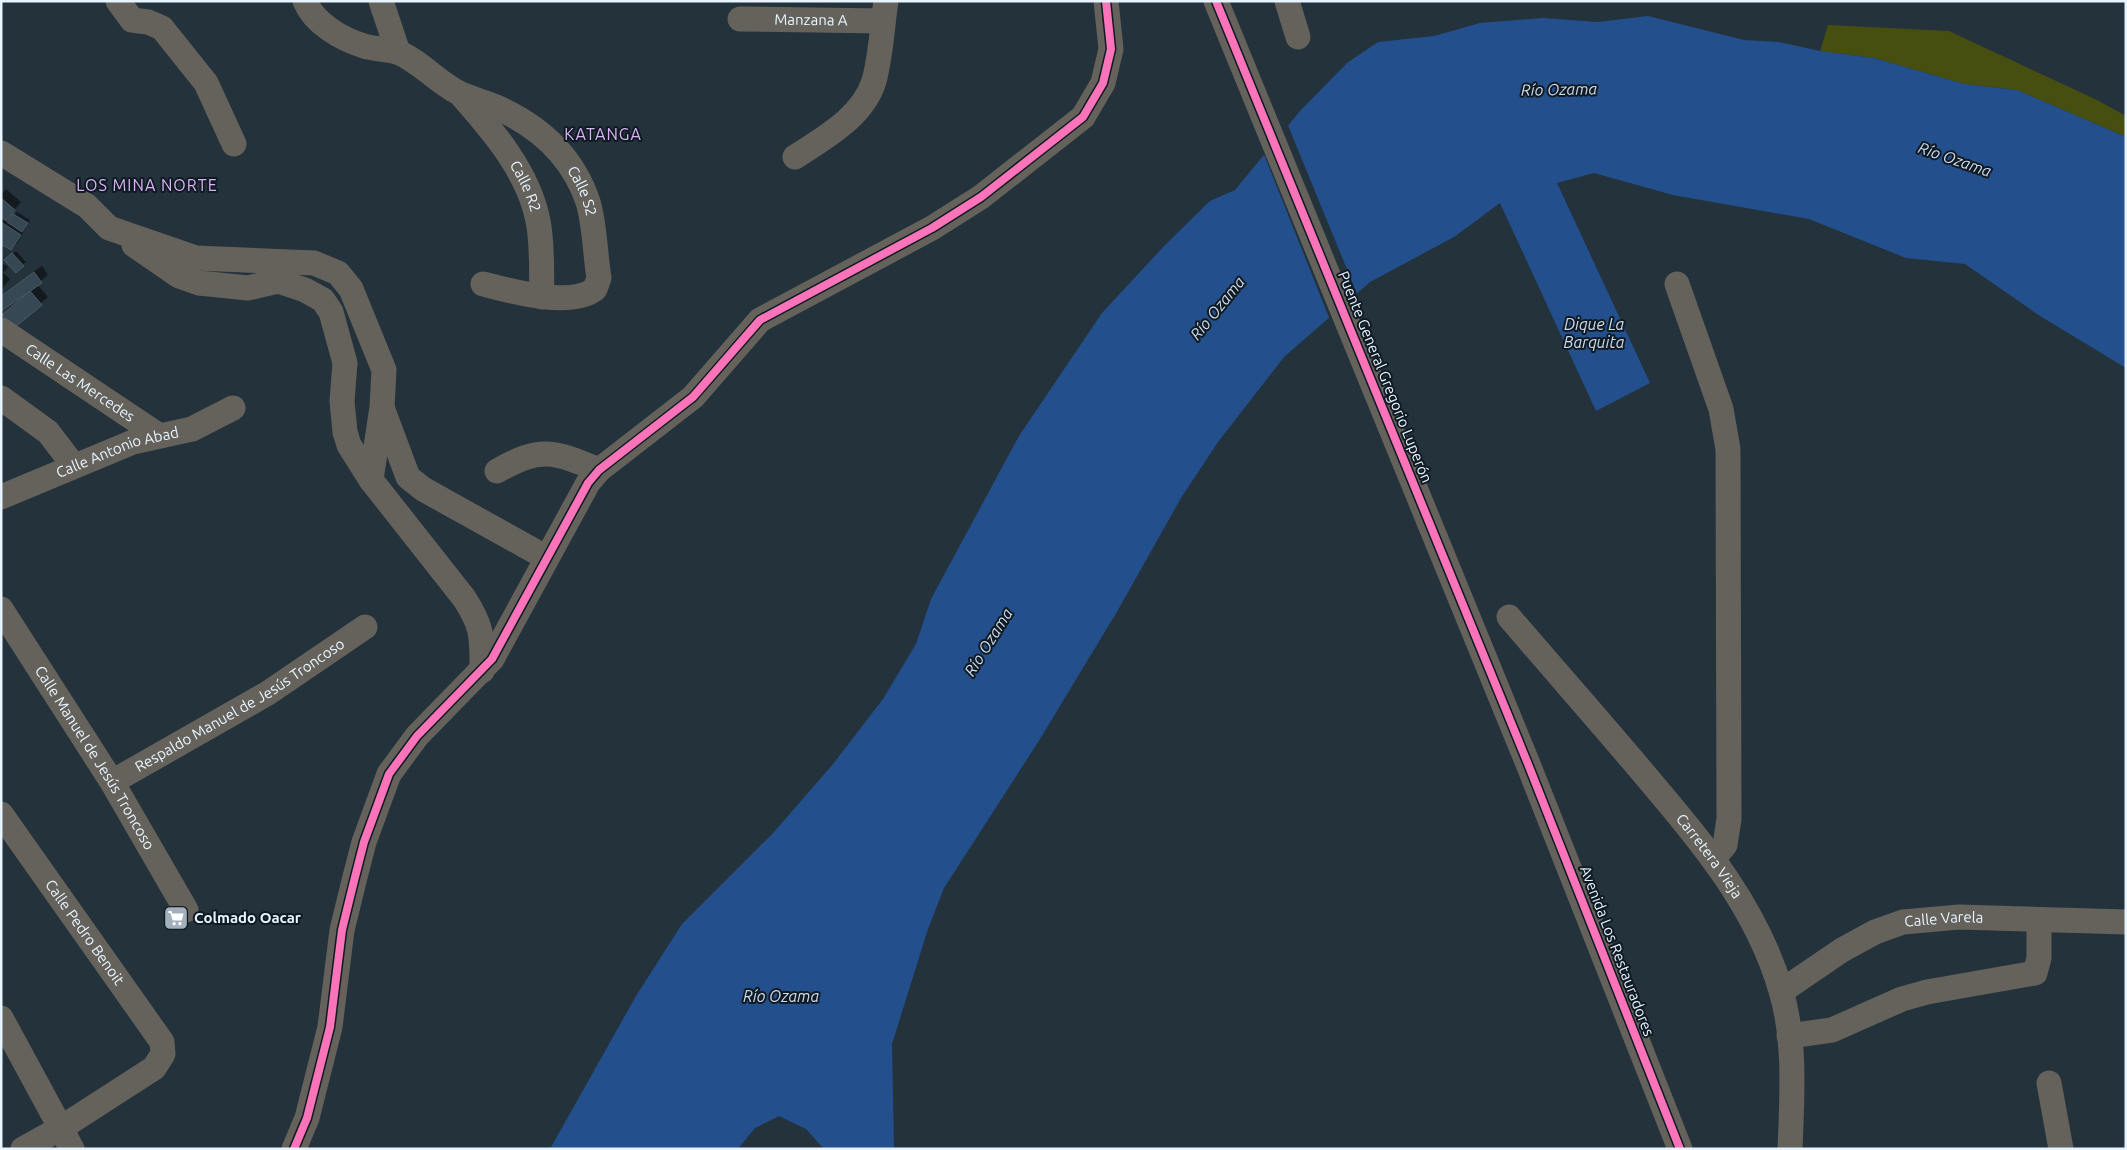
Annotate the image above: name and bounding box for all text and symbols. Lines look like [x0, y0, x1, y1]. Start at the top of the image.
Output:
street label: Manzana A [774, 10, 848, 29]
water label: Río Ozama [1521, 79, 1598, 99]
district label: KATANGA [564, 125, 642, 143]
water label: Río Ozama [1916, 138, 1994, 180]
street label: Calle R2 [507, 157, 545, 214]
street label: Calle S2 [564, 162, 600, 217]
district label: LOS MINA NORTE [76, 176, 218, 194]
street label: Puente General Gregorio Luperón [1335, 268, 1436, 485]
water label: Río Ozama [1186, 272, 1248, 343]
water label: Dique La Barquita [1564, 315, 1625, 351]
street label: Calle Las Mercedes [22, 340, 138, 425]
street label: Calle Antonio Abad [53, 423, 180, 481]
water label: Río Ozama [960, 605, 1016, 679]
street label: Respaldo Manuel de Jesús Troncoso [132, 635, 347, 775]
street label: Calle Manuel de Jesús Troncoso [32, 663, 158, 853]
street label: Carretera Vieja [1673, 810, 1746, 901]
street label: Avenida Los Restauradores [1577, 863, 1658, 1038]
street label: Calle Pedro Benoit [42, 876, 128, 988]
supermarket icon: Colmado Oacar [163, 905, 189, 931]
street label: Calle Varela [1904, 908, 1984, 930]
place label: Colmado Oacar [194, 909, 302, 926]
water label: Río Ozama [743, 987, 819, 1005]

